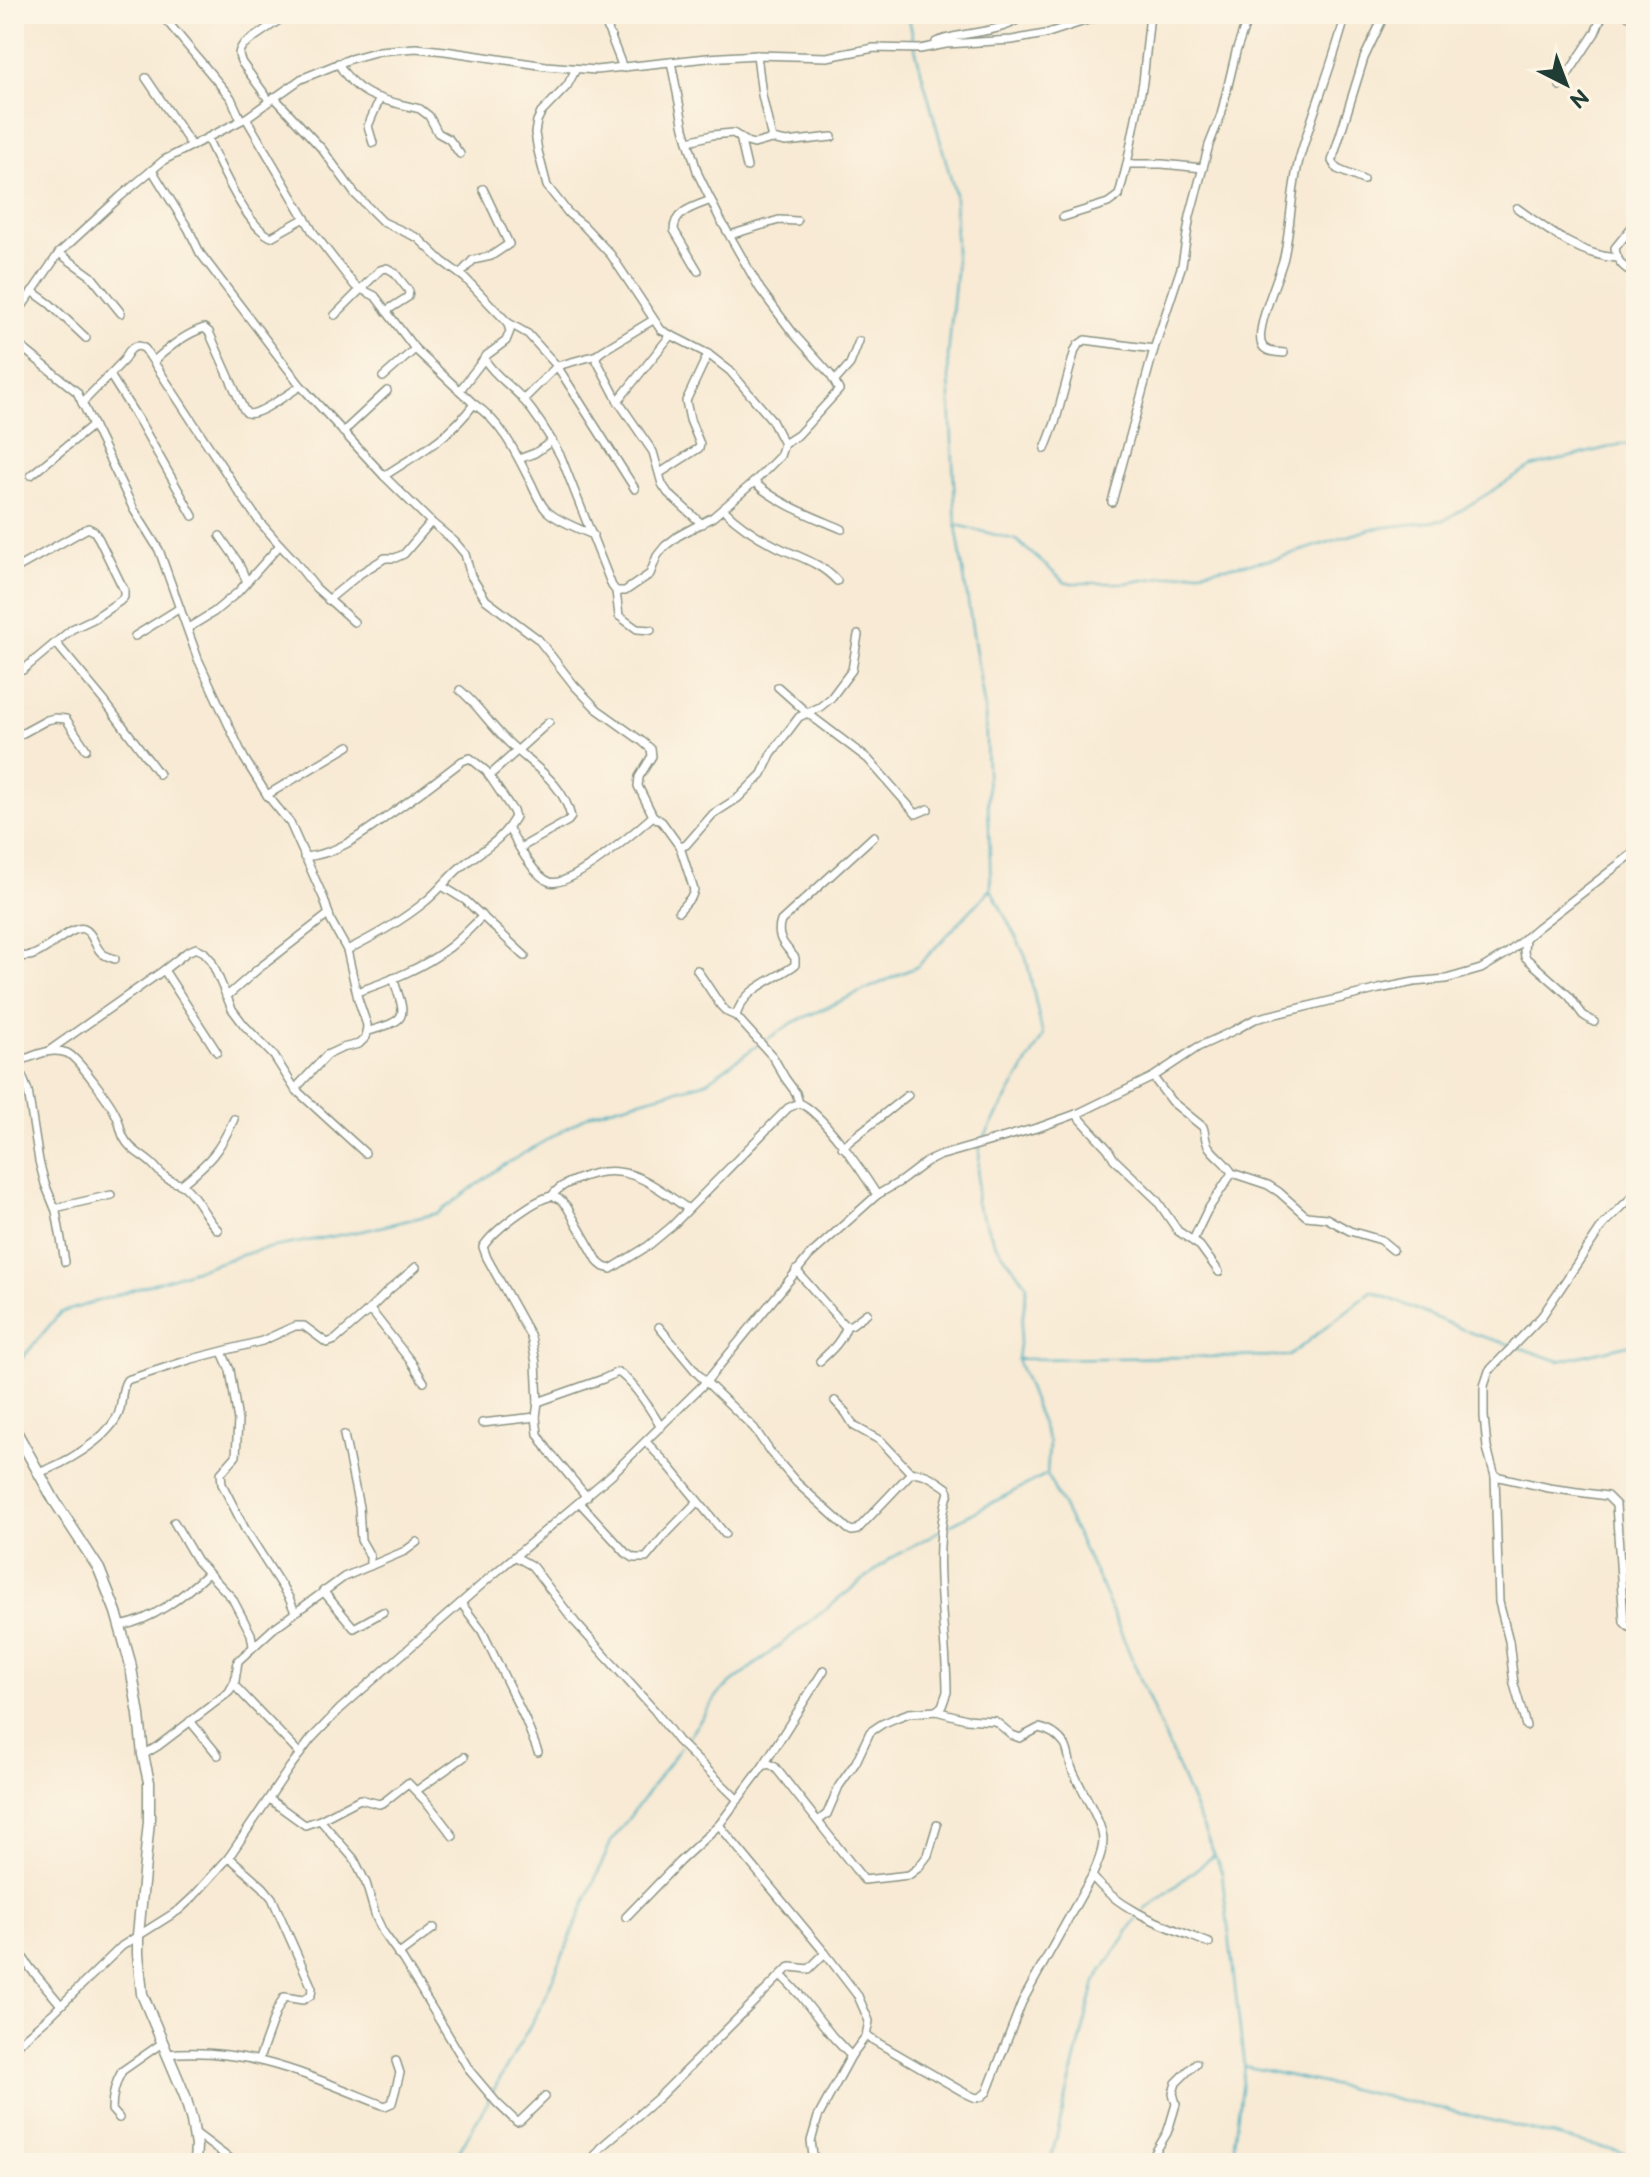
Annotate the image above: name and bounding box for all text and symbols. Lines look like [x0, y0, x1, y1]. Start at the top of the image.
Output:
north arrow [1526, 44, 1606, 124]
text: N [1563, 82, 1594, 113]

